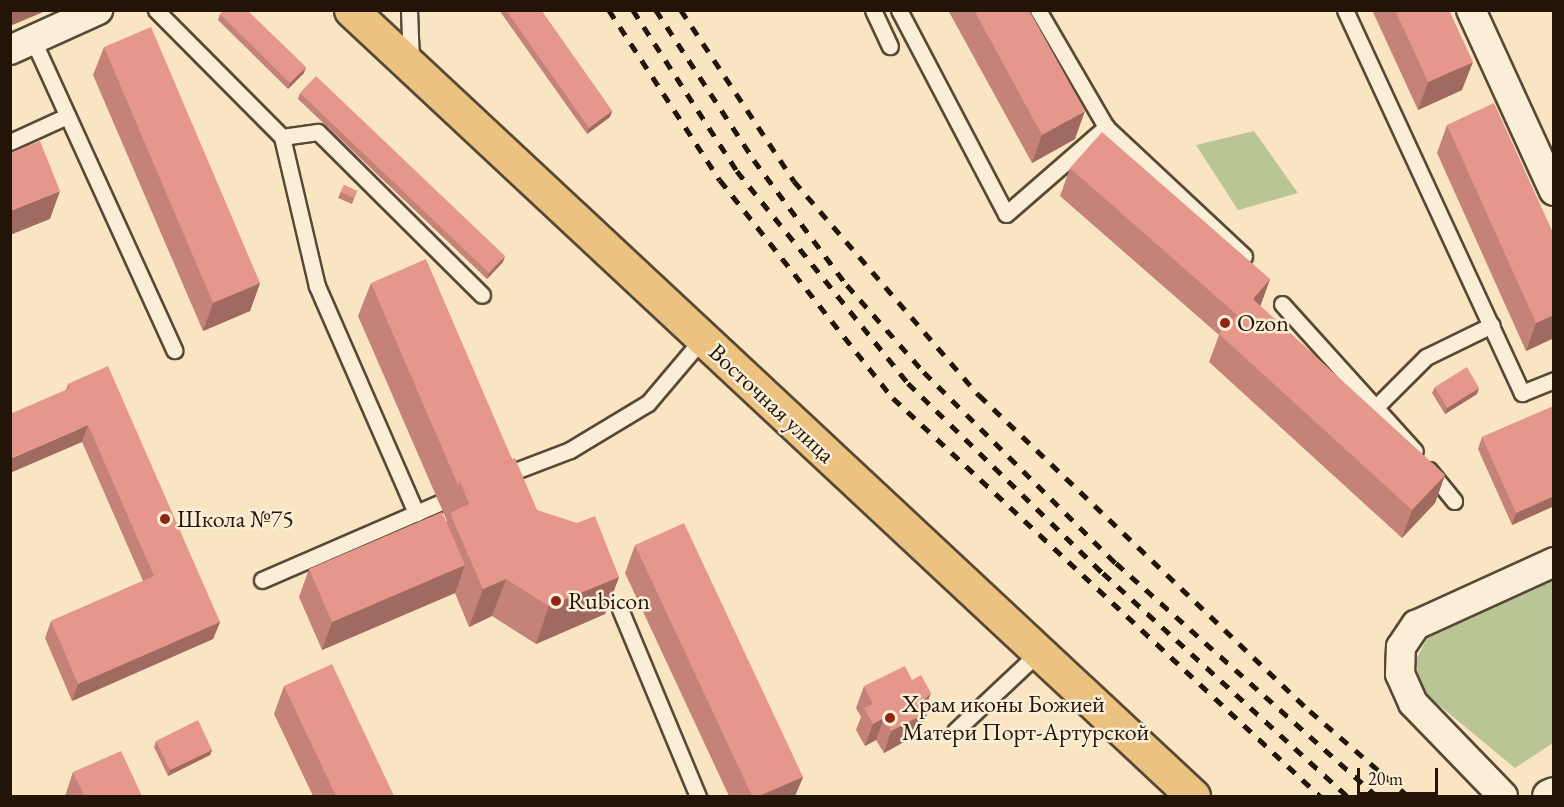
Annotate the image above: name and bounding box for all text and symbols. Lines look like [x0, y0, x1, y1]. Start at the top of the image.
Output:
place label: Ozon [1237, 309, 1289, 337]
marker: Ozon [1218, 316, 1232, 330]
street label: Восточная улица [703, 337, 841, 469]
place label: Школа №75 [177, 505, 294, 533]
marker: Школа №75 [158, 512, 172, 526]
place label: Rubicon [568, 587, 650, 615]
marker: Rubicon [549, 594, 563, 608]
place label: Храм иконы Божией Матери Порт-Артурской [902, 690, 1149, 746]
marker: Храм иконы Божией Матери Порт-Артурской [883, 711, 897, 725]
scale bar [1360, 756, 1441, 794]
text: 20 m [1368, 767, 1403, 790]

